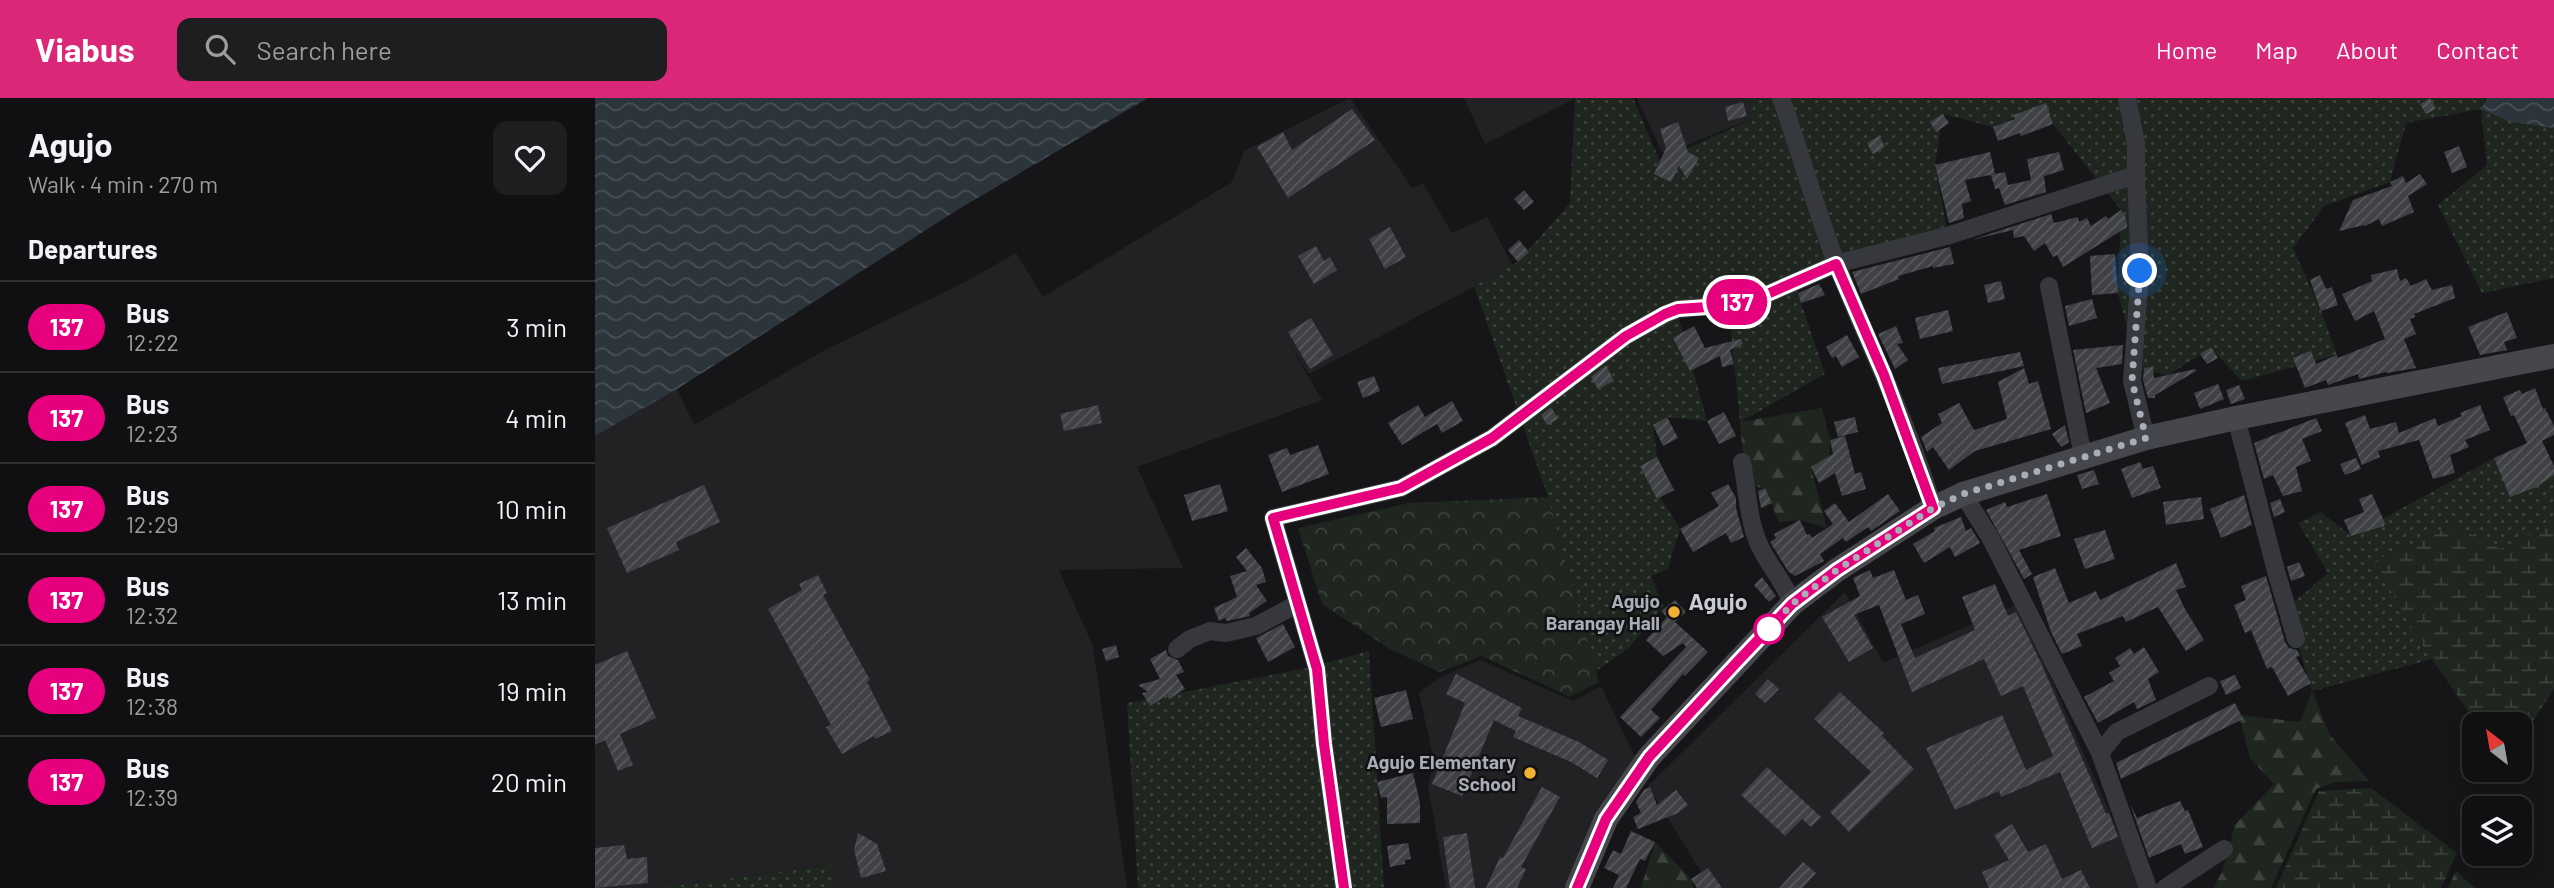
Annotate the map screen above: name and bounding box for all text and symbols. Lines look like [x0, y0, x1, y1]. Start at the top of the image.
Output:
search box [177, 18, 667, 81]
text: Viabus [35, 29, 135, 69]
icon: search [201, 30, 239, 68]
text: Search here [257, 34, 392, 65]
text: Home [2156, 35, 2217, 64]
text: Map [2255, 35, 2298, 64]
text: About [2336, 35, 2398, 64]
text: Contact [2436, 35, 2519, 64]
button: heart [493, 121, 567, 195]
text: Agujo [28, 124, 113, 164]
text: Walk · 4 min · 270 m [28, 170, 218, 198]
text: Departures [28, 233, 158, 264]
your location [2122, 253, 2157, 288]
line badge: 137 [1697, 279, 1777, 325]
text: 137 [1720, 287, 1754, 316]
text: Bus [126, 297, 169, 328]
text: 3 min [506, 311, 567, 342]
text: 137 [50, 312, 83, 341]
text: 12:22 [126, 328, 179, 356]
text: Bus [126, 388, 169, 419]
text: 4 min [505, 402, 567, 433]
text: 137 [50, 403, 83, 432]
text: 12:23 [126, 419, 178, 447]
text: Bus [126, 479, 169, 510]
text: 10 min [496, 493, 567, 524]
text: 137 [50, 494, 83, 523]
text: 12:29 [126, 510, 179, 538]
text: Bus [126, 570, 169, 601]
text: 13 min [497, 584, 567, 615]
text: 137 [50, 585, 83, 614]
district label: Agujo [1689, 587, 1747, 615]
place label: Agujo Barangay Hall [1546, 589, 1660, 634]
text: 12:32 [126, 601, 178, 629]
marker: Agujo Barangay Hall [1666, 604, 1682, 620]
unlabelled marker [1754, 614, 1784, 644]
text: Bus [126, 661, 169, 692]
text: 19 min [497, 675, 567, 706]
text: 137 [50, 676, 83, 705]
text: 12:38 [126, 692, 178, 720]
north arrow [2462, 712, 2532, 782]
map controls [2462, 712, 2532, 866]
place label: Agujo Elementary School [1367, 750, 1516, 795]
text: Bus [126, 752, 169, 783]
marker: Agujo Elementary School [1522, 765, 1538, 781]
text: 20 min [491, 766, 567, 797]
text: 137 [50, 767, 83, 796]
text: 12:39 [126, 783, 178, 811]
button: layers [2462, 796, 2532, 866]

